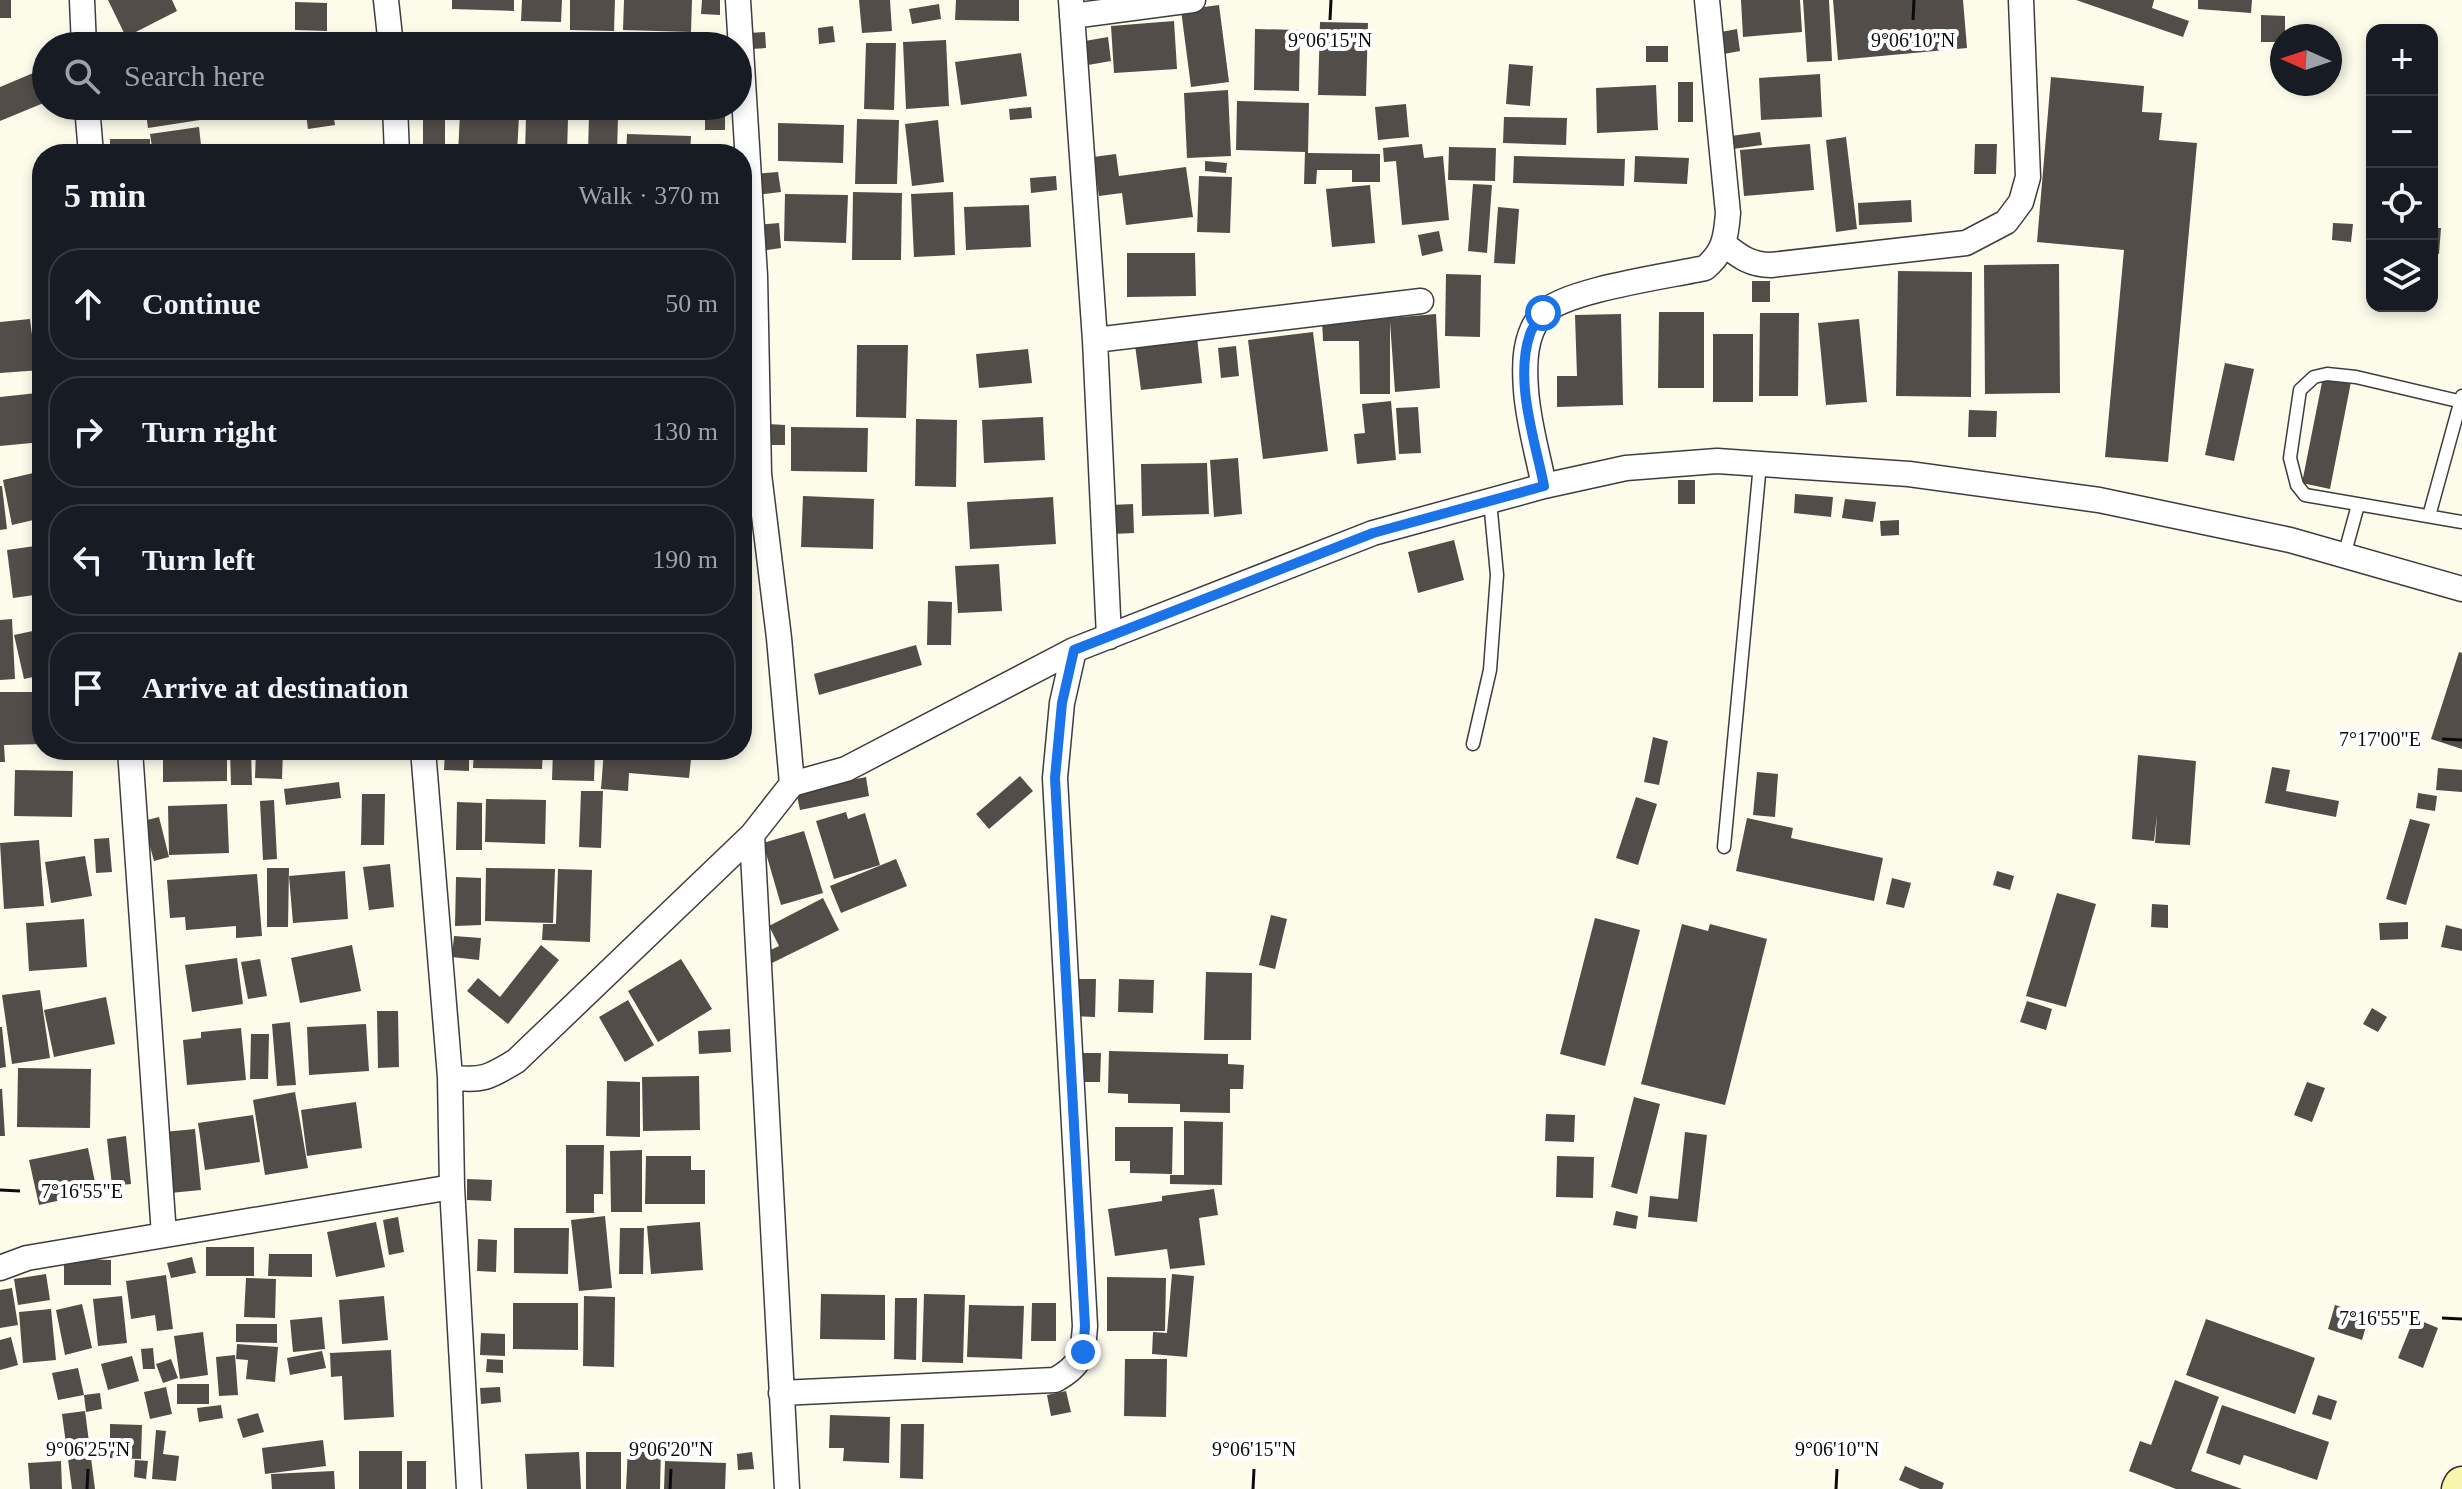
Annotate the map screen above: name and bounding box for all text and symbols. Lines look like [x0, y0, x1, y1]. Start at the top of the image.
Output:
north arrow [2270, 24, 2342, 96]
map controls [2366, 24, 2438, 312]
button: + [2366, 24, 2438, 96]
text: 9°06'15"N [1288, 29, 1372, 51]
text: 9°06'10"N [1871, 29, 1955, 51]
search box [32, 32, 752, 120]
icon: search [60, 54, 104, 98]
text: Search here [124, 59, 265, 92]
button: − [2366, 96, 2438, 168]
button: locate [2366, 168, 2438, 240]
text: 5 min [64, 177, 146, 214]
text: Walk · 370 m [578, 181, 720, 210]
button: layers [2366, 240, 2438, 312]
icon: ahead [66, 282, 110, 326]
text: Continue [142, 287, 260, 320]
text: 50 m [665, 289, 718, 318]
route start [1525, 295, 1561, 331]
icon: right [66, 410, 110, 454]
text: Turn right [142, 415, 277, 448]
text: 130 m [652, 417, 718, 446]
icon: left [66, 538, 110, 582]
text: Turn left [142, 543, 255, 576]
text: 190 m [652, 545, 718, 574]
icon: arrive [66, 666, 110, 710]
text: Arrive at destination [142, 671, 409, 704]
text: 7°17'00"E [2339, 728, 2421, 750]
text: 7°16'55"E [41, 1180, 123, 1202]
text: 7°16'55"E [2339, 1307, 2421, 1329]
route end [1065, 1334, 1101, 1370]
text: 9°06'25"N [46, 1438, 130, 1460]
text: 9°06'20"N [629, 1438, 713, 1460]
text: 9°06'15"N [1212, 1438, 1296, 1460]
text: 9°06'10"N [1795, 1438, 1879, 1460]

